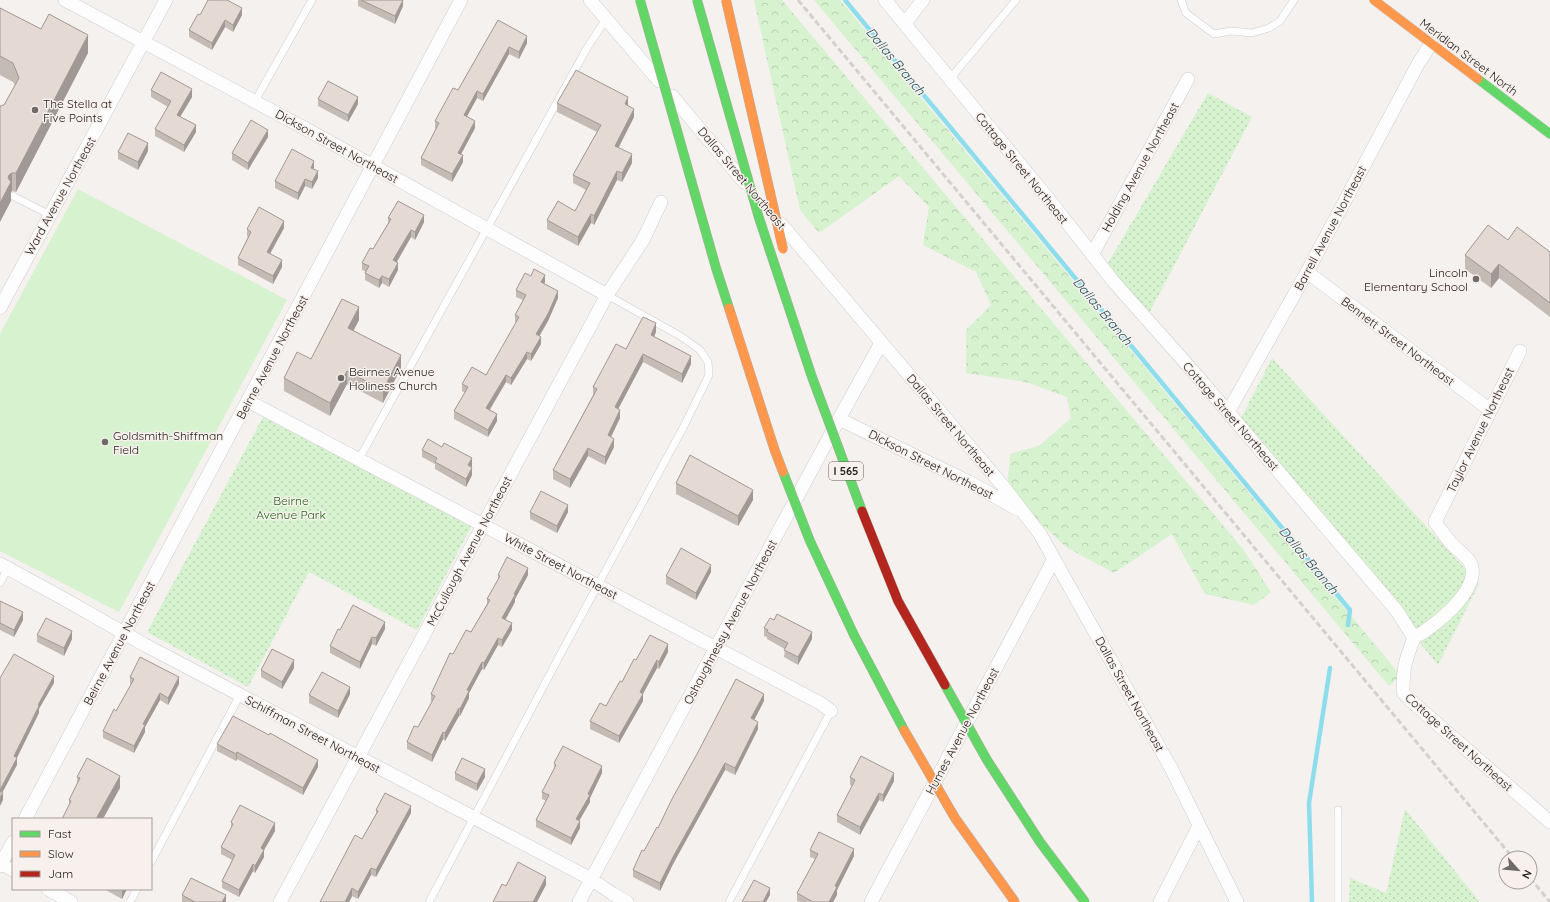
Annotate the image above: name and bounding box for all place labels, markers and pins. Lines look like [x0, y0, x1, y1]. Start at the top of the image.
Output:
place label: The Stella at Five Points [43, 96, 112, 125]
marker: The Stella at Five Points [30, 105, 40, 115]
place label: Lincoln Elementary School [1364, 265, 1468, 294]
marker: Lincoln Elementary School [1471, 274, 1481, 284]
place label: Beirnes Avenue Holiness Church [349, 364, 437, 393]
marker: Beirnes Avenue Holiness Church [336, 373, 346, 383]
place label: Goldsmith-Shiffman Field [113, 428, 223, 457]
marker: Goldsmith-Shiffman Field [100, 437, 110, 447]

